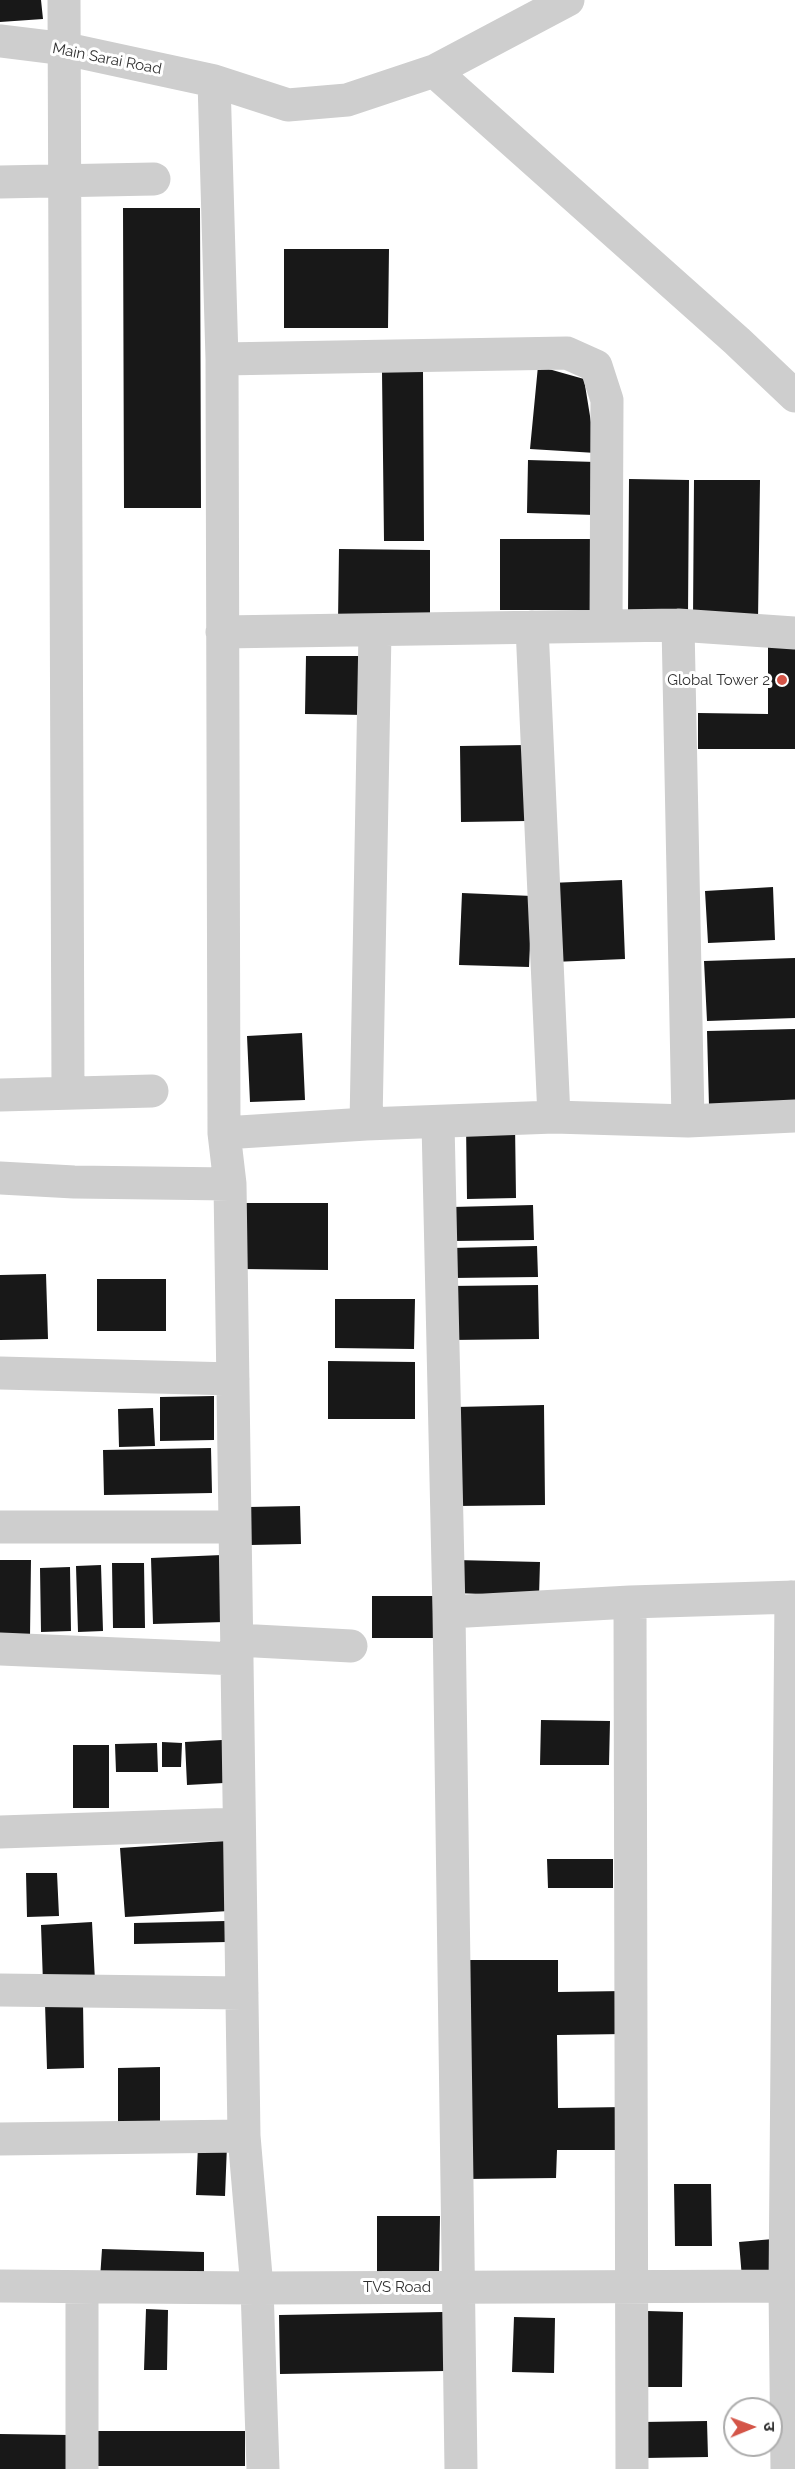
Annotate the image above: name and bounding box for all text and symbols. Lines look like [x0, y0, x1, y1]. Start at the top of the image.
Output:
street label: Main Sarai Road [51, 40, 163, 78]
place label: Global Tower 2 [667, 671, 770, 689]
marker: Global Tower 2 [775, 673, 789, 687]
street label: TVS Road [363, 2278, 431, 2296]
north arrow [723, 2397, 783, 2457]
text: उ [760, 2422, 779, 2432]

